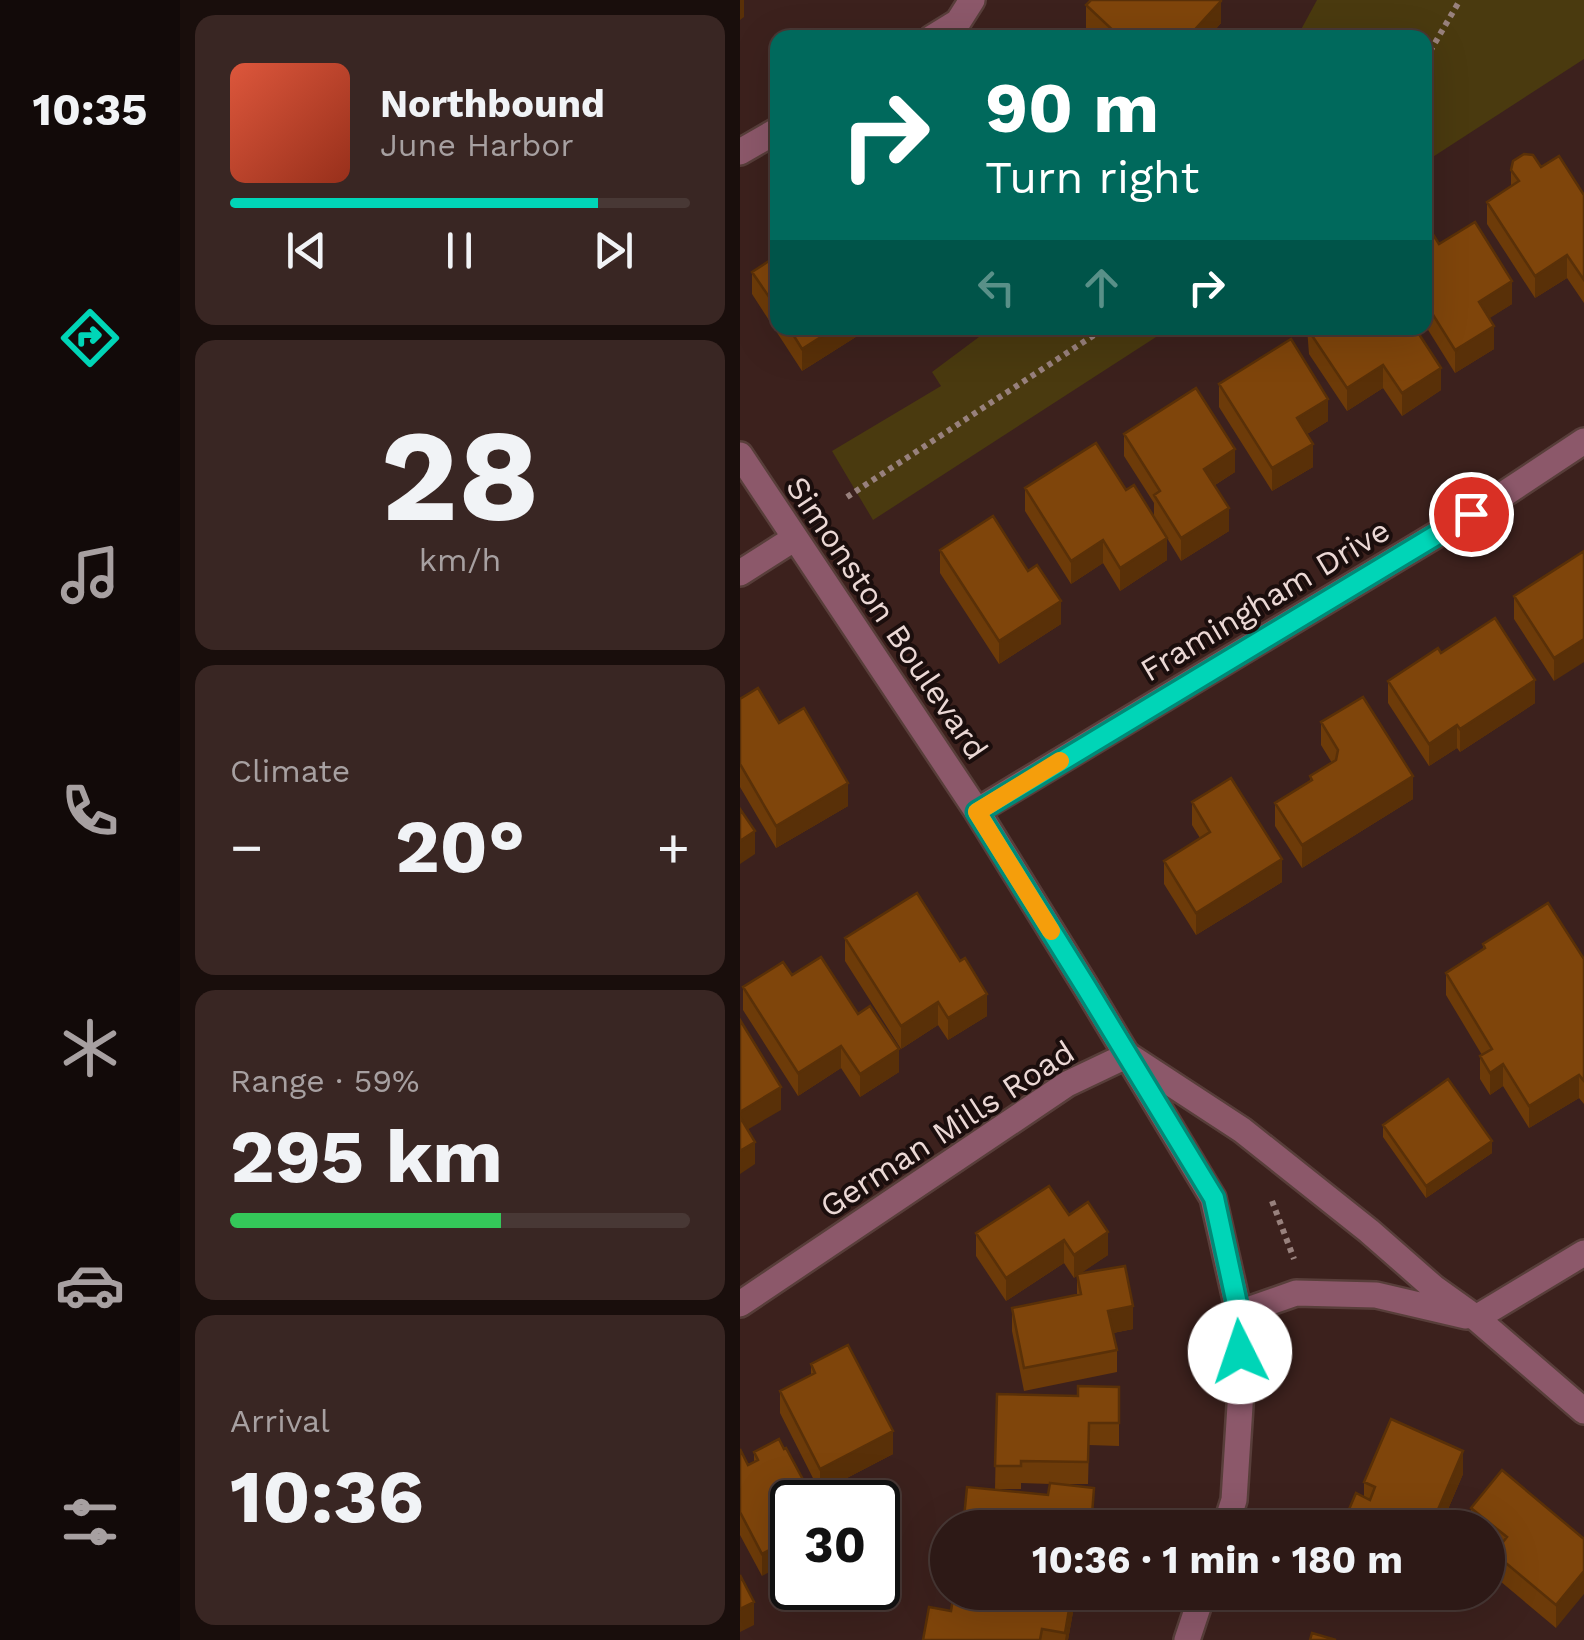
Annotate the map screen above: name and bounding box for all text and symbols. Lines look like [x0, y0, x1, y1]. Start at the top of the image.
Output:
text: 90 m [985, 67, 1159, 149]
icon: right [820, 70, 950, 200]
text: Northbound [380, 82, 605, 126]
text: 10:35 [33, 83, 147, 136]
text: June Harbor [380, 126, 574, 164]
text: Turn right [985, 151, 1199, 204]
icon: previous [279, 223, 334, 278]
icon: pause [432, 223, 487, 278]
icon: next [586, 223, 641, 278]
icon: left [969, 260, 1024, 315]
icon: ahead [1074, 260, 1129, 315]
icon: right [1179, 260, 1234, 315]
icon: directions [55, 303, 125, 373]
text: 28 [381, 399, 540, 552]
street label: Simonston Boulevard [778, 469, 996, 767]
pin [1429, 472, 1514, 557]
icon: arrive [1444, 487, 1499, 542]
street label: Framingham Drive [1134, 511, 1396, 689]
icon: music [55, 540, 125, 610]
text: km/h [419, 541, 501, 579]
text: Climate [230, 752, 350, 790]
icon: phone [55, 776, 125, 846]
text: 20° [395, 802, 525, 890]
text: − [230, 815, 263, 879]
text: + [657, 815, 690, 879]
icon: climate [55, 1013, 125, 1083]
street label: German Mills Road [813, 1033, 1081, 1225]
text: Range · 59% [230, 1062, 420, 1100]
text: 295 km [230, 1112, 503, 1200]
icon: car [55, 1250, 125, 1320]
position arrow [1188, 1300, 1292, 1404]
text: Arrival [230, 1402, 330, 1440]
text: 10:36 [230, 1452, 424, 1540]
speed limit sign: 30 [770, 1480, 900, 1610]
icon: filters [55, 1487, 125, 1557]
text: 10:36 · 1 min · 180 m [1032, 1538, 1403, 1582]

